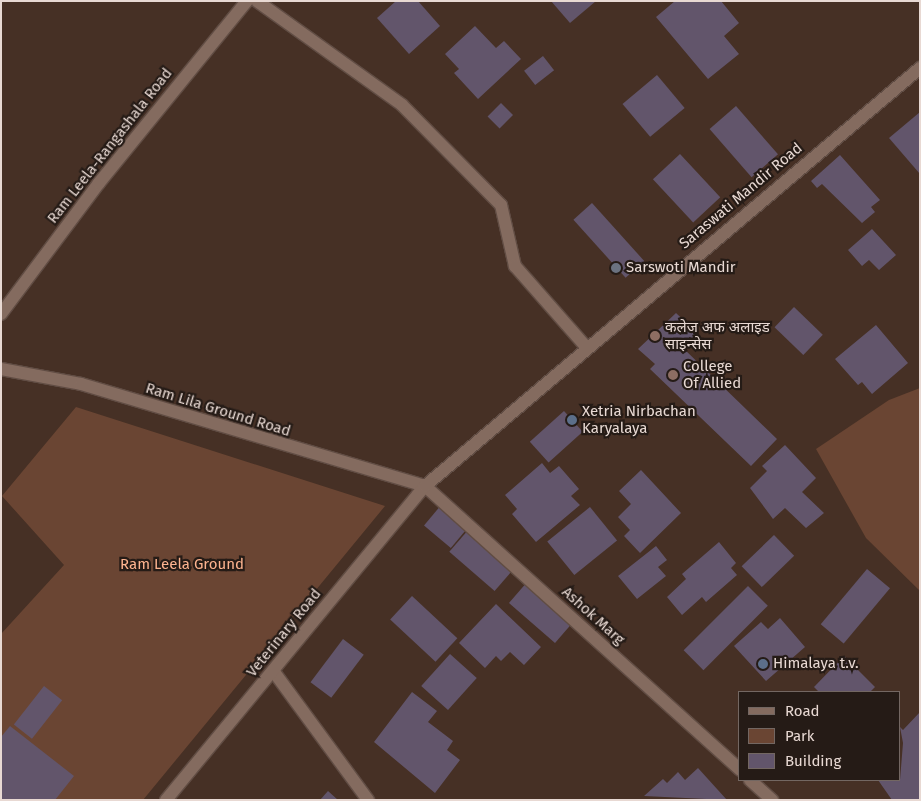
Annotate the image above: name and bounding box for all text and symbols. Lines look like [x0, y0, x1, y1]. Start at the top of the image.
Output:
street label: Ram Leela-Rangashala Road [44, 65, 176, 227]
street label: Saraswati Mandir Road [676, 139, 806, 253]
place label: Sarswoti Mandir [626, 259, 736, 277]
marker: Sarswoti Mandir [610, 262, 622, 274]
place label: कलेज अफ अलाइड साइन्सेस [665, 318, 770, 353]
marker: कलेज अफ अलाइड साइन्सेस [649, 330, 661, 342]
place label: College Of Allied [683, 357, 741, 392]
marker: College Of Allied [667, 369, 679, 381]
street label: Ram Lila Ground Road [143, 379, 293, 441]
place label: Xetria Nirbachan Karyalaya [582, 402, 696, 437]
marker: Xetria Nirbachan Karyalaya [566, 414, 578, 426]
park label: Ram Leela Ground [120, 556, 244, 574]
street label: Ashok Marg [558, 583, 628, 649]
street label: Veterinary Road [243, 585, 325, 681]
place label: Himalaya t.v. [773, 655, 859, 673]
marker: Himalaya t.v. [757, 658, 769, 670]
legend [738, 691, 901, 781]
text: Road [785, 702, 820, 720]
text: Park [785, 727, 815, 745]
text: Building [785, 752, 841, 770]

